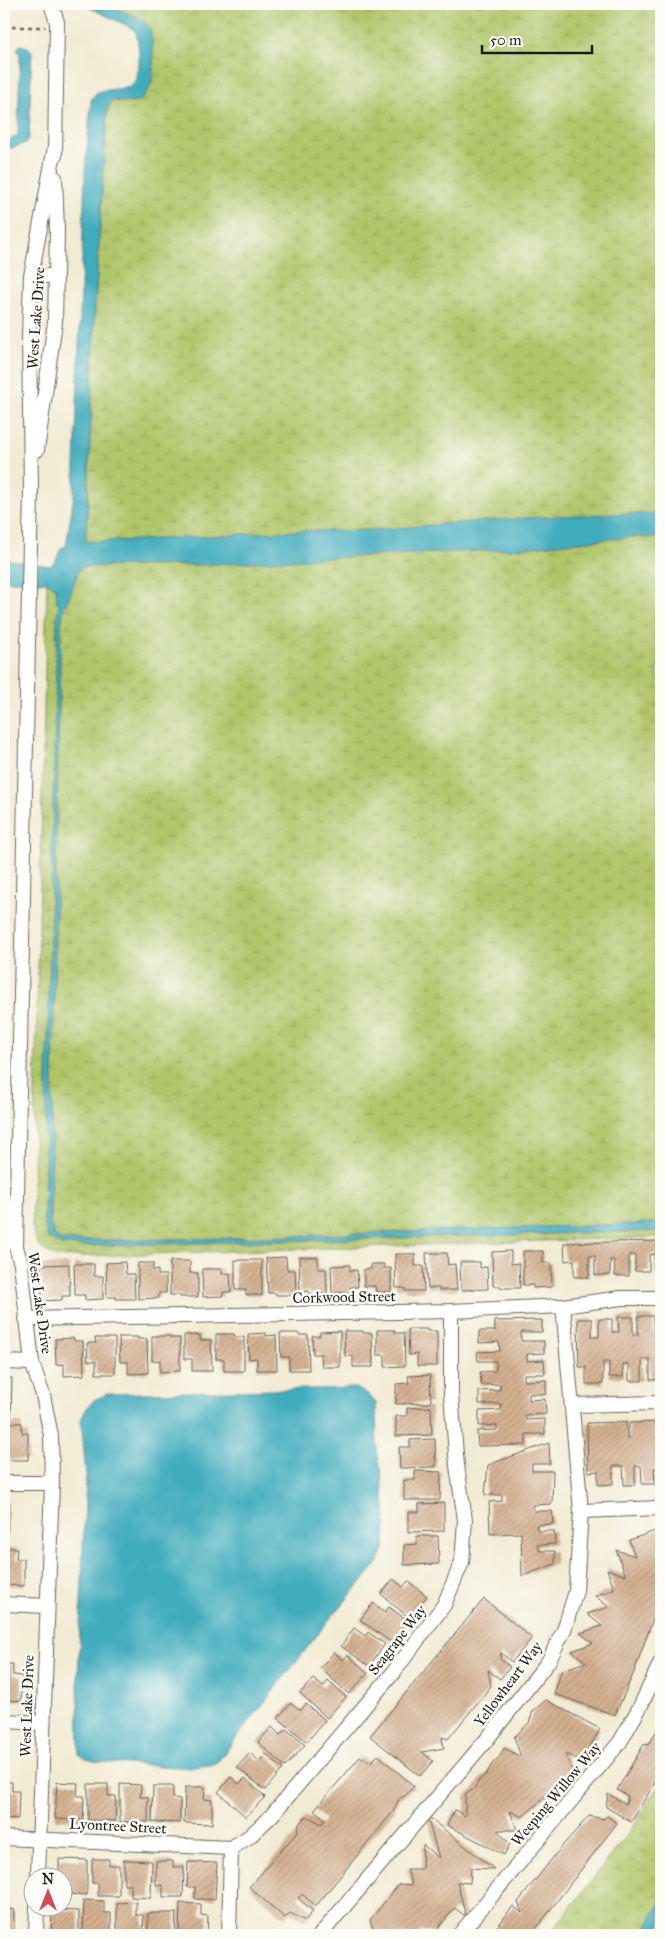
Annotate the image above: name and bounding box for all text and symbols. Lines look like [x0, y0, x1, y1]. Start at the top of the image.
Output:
scale bar [482, 22, 592, 54]
text: 50 m [490, 31, 522, 49]
street label: West Lake Drive [23, 266, 49, 370]
street label: West Lake Drive [24, 1251, 56, 1355]
street label: Corkwood Street [292, 1287, 397, 1307]
street label: Seagrape Way [364, 1601, 430, 1679]
street label: Yellowheart Way [470, 1637, 546, 1730]
street label: West Lake Drive [16, 1655, 38, 1757]
street label: Weeping Willow Way [507, 1738, 605, 1850]
street label: Lyontree Street [69, 1814, 168, 1838]
north arrow [22, 1866, 72, 1916]
text: N [42, 1871, 54, 1888]

